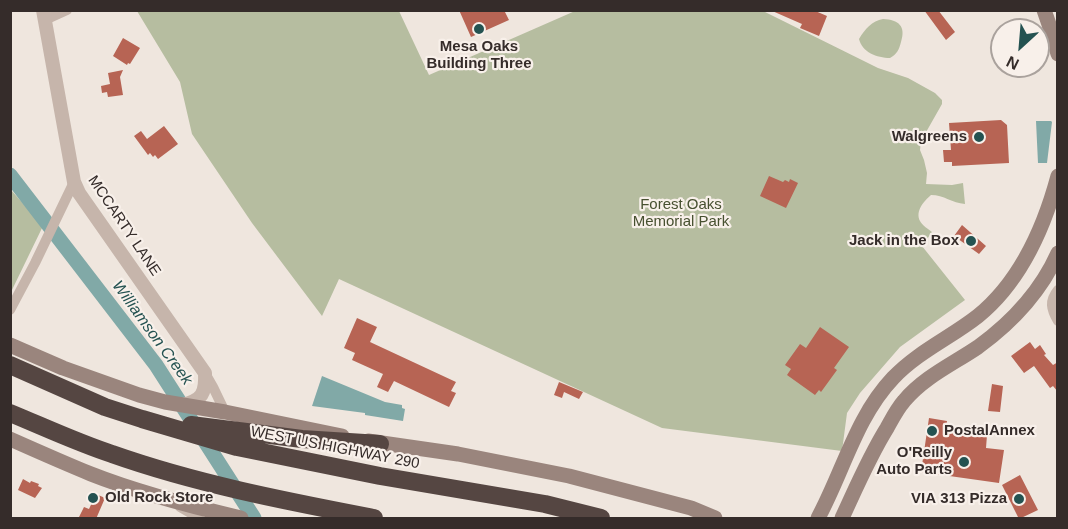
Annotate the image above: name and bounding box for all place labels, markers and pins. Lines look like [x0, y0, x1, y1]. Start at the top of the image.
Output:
marker: Mesa Oaks Building Three [472, 22, 486, 36]
place label: Mesa Oaks Building Three [426, 38, 532, 73]
place label: Walgreens [892, 128, 967, 146]
marker: Walgreens [972, 130, 986, 144]
place label: Jack in the Box [849, 232, 959, 250]
marker: Jack in the Box [964, 234, 978, 248]
place label: PostalAnnex [944, 422, 1035, 440]
marker: PostalAnnex [925, 424, 939, 438]
place label: O'Reilly Auto Parts [876, 444, 952, 479]
marker: O'Reilly Auto Parts [957, 455, 971, 469]
place label: Old Rock Store [105, 489, 213, 507]
place label: VIA 313 Pizza [911, 490, 1007, 508]
marker: Old Rock Store [86, 491, 100, 505]
marker: VIA 313 Pizza [1012, 492, 1026, 506]

